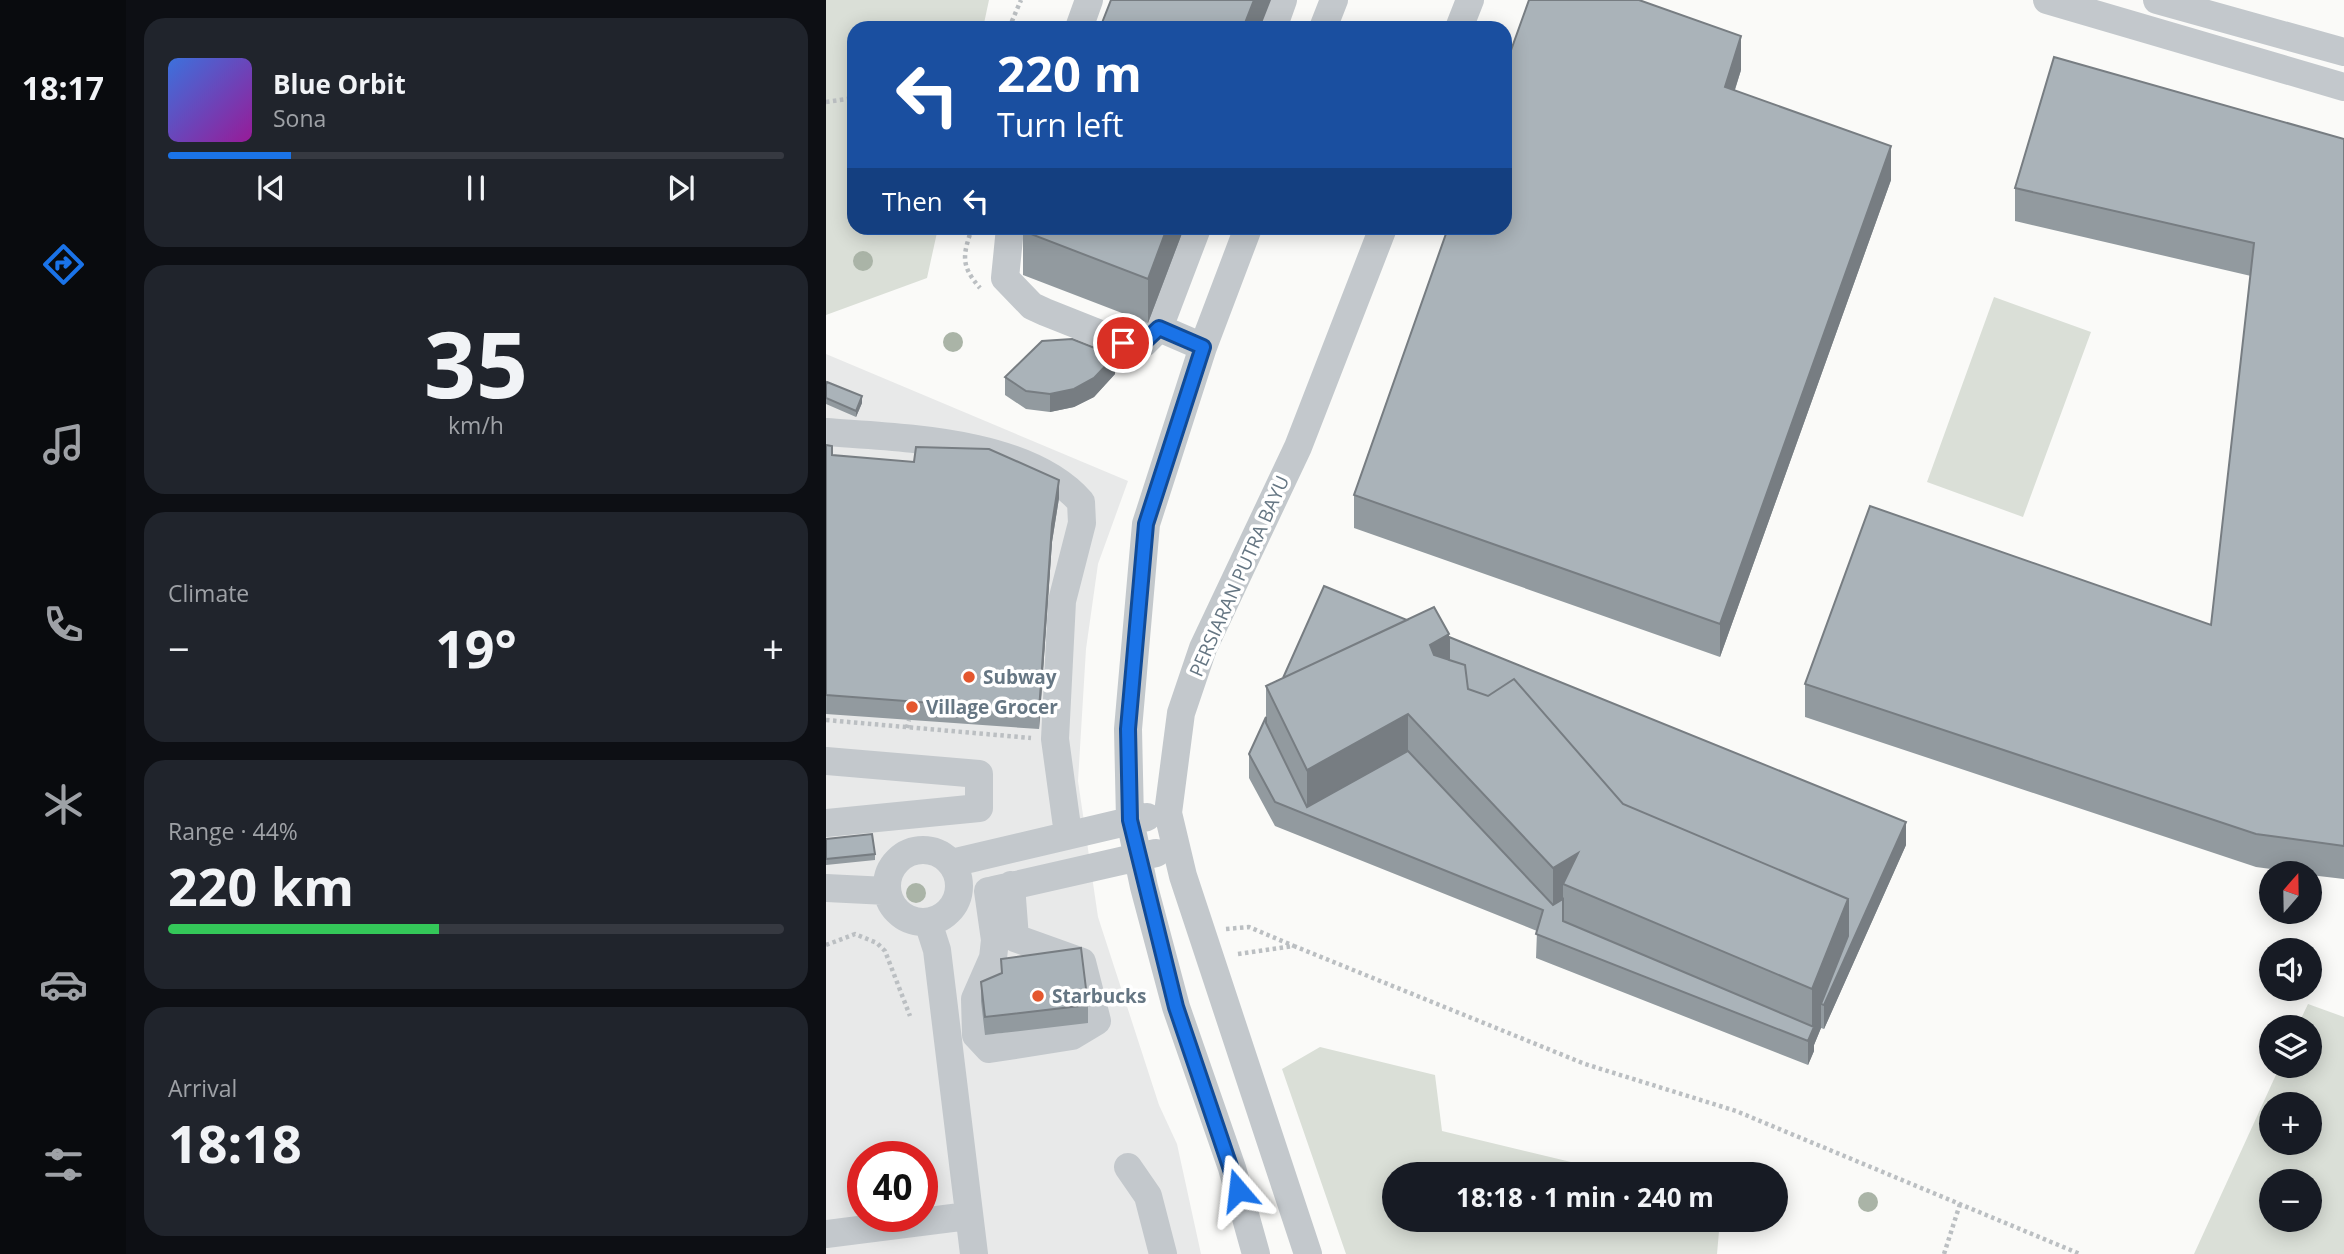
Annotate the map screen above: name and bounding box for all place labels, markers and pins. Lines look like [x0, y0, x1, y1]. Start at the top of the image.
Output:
pin [1093, 313, 1153, 373]
place label: Subway [983, 664, 1057, 690]
marker: Subway [961, 669, 977, 685]
place label: Village Grocer [926, 694, 1058, 720]
marker: Village Grocer [904, 699, 920, 715]
place label: Starbucks [1052, 983, 1146, 1009]
marker: Starbucks [1030, 988, 1046, 1004]

